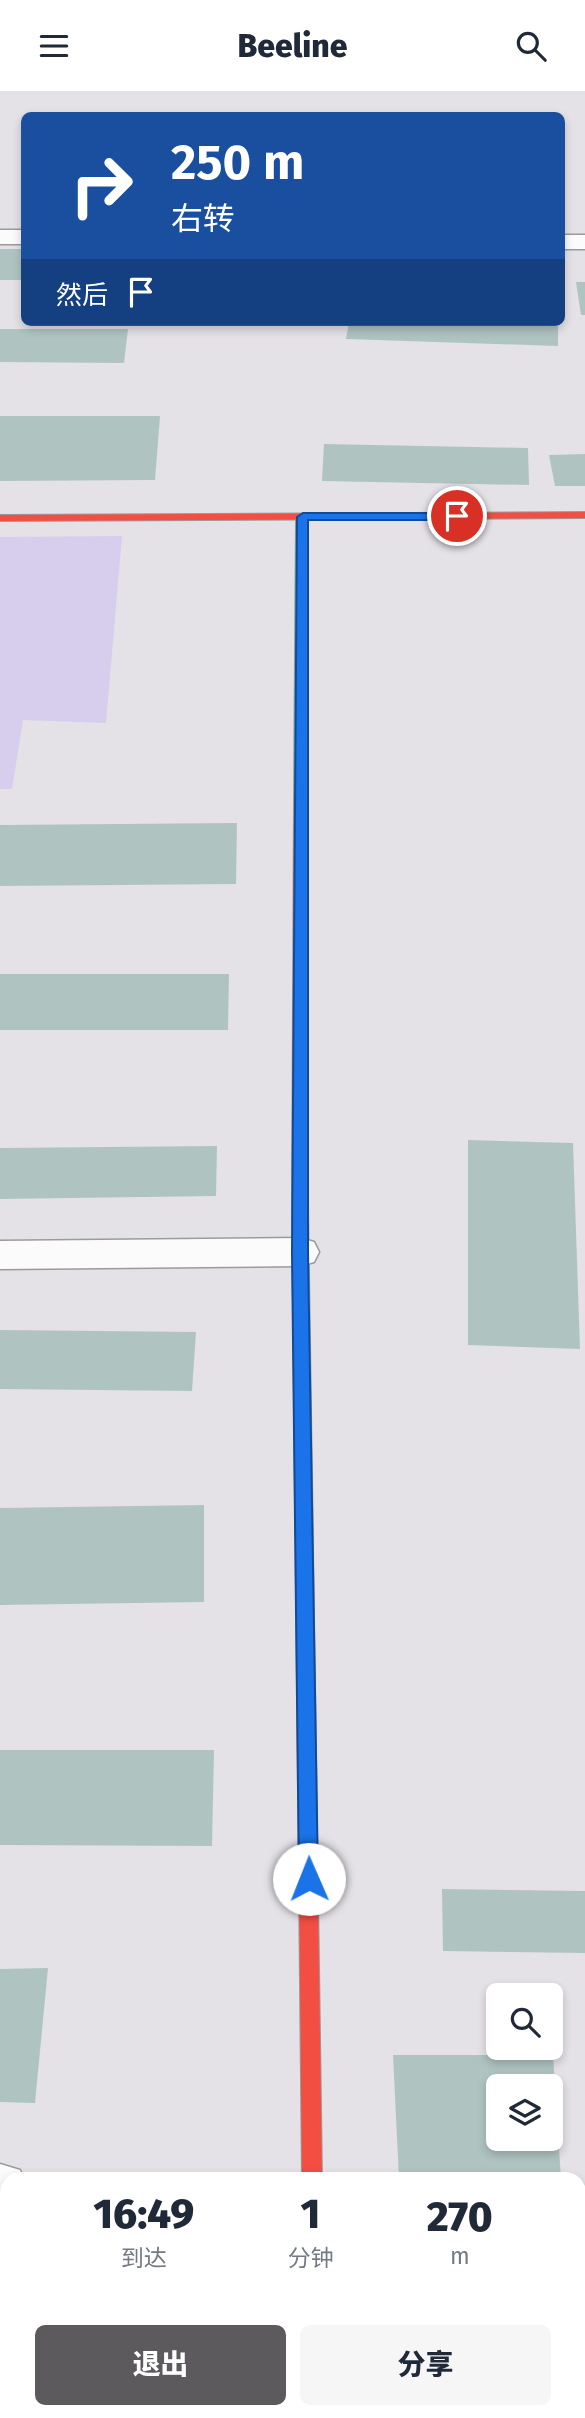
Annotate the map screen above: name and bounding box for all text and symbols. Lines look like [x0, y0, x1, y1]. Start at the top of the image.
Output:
icon: menu [35, 27, 73, 65]
text: Beeline [237, 27, 348, 65]
icon: search [512, 27, 550, 65]
text: 250 m [171, 133, 304, 192]
icon: right [56, 140, 147, 231]
text: 右转 [171, 200, 235, 238]
icon: arrive [122, 273, 160, 311]
text: 然后 [56, 280, 108, 311]
pin [427, 486, 487, 546]
icon: arrive [438, 497, 476, 535]
position arrow [272, 1842, 346, 1916]
map controls [486, 1983, 563, 2151]
button: search [486, 1983, 563, 2060]
button: layers [486, 2074, 563, 2151]
text: 16:49 [93, 2189, 194, 2239]
text: 1 [301, 2189, 320, 2239]
text: 270 [427, 2192, 493, 2242]
text: m [450, 2242, 470, 2270]
text: 到达 [121, 2244, 167, 2272]
text: 分钟 [288, 2244, 334, 2272]
button: 退出 [35, 2325, 286, 2405]
button: 分享 [300, 2325, 551, 2405]

